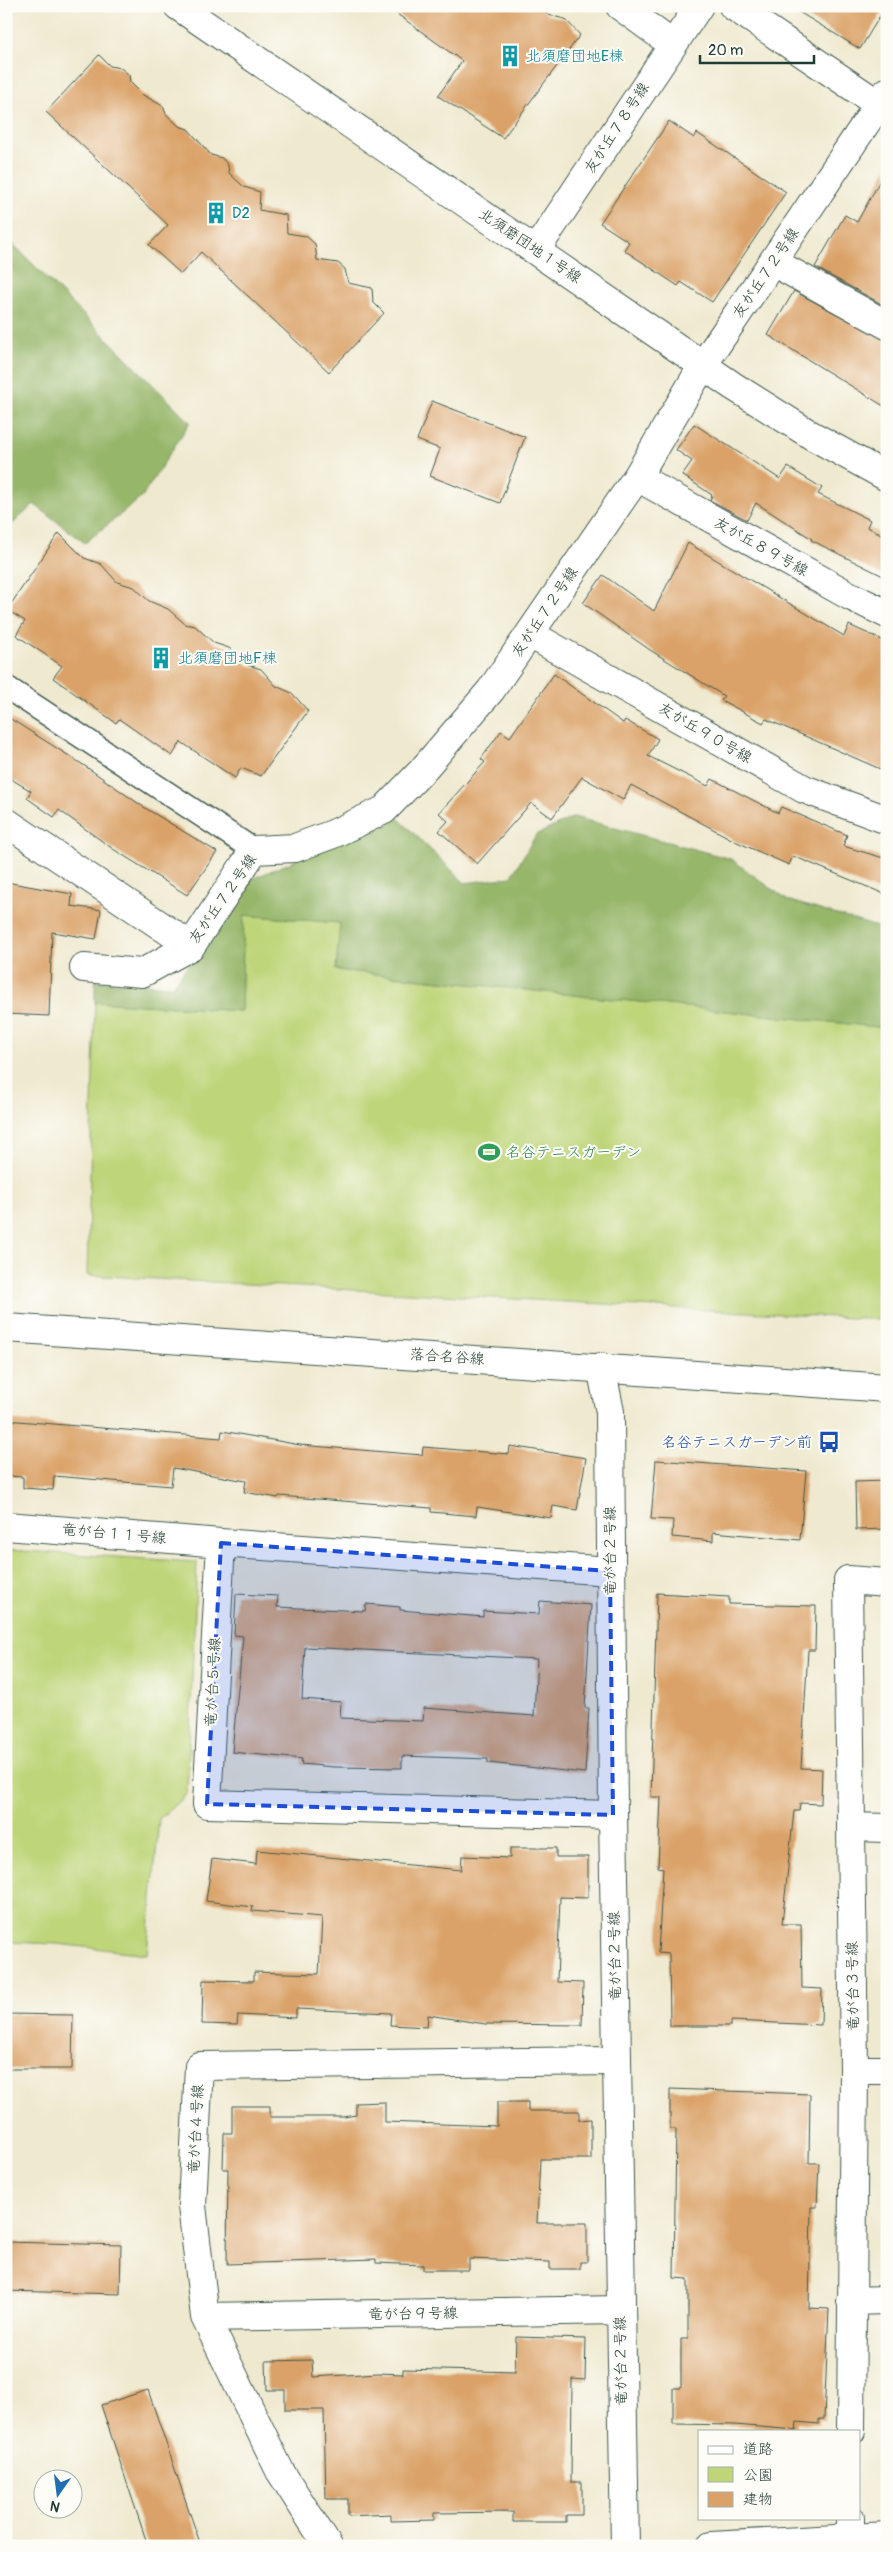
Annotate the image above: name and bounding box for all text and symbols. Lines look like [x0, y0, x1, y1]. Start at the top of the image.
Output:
scale bar [700, 32, 814, 64]
text: 20 m [708, 41, 743, 60]
building icon: 北須磨団地E棟 [497, 43, 523, 69]
place label: 北須磨団地E棟 [526, 47, 624, 66]
street label: 友が丘７８号線 [580, 79, 654, 177]
building icon: D2 [203, 200, 229, 226]
place label: D2 [232, 204, 250, 223]
street label: 北須磨団地１号線 [475, 205, 585, 287]
street label: 友が丘７２号線 [729, 224, 803, 322]
street label: 友が丘８９号線 [710, 513, 812, 581]
street label: 友が丘７２号線 [508, 563, 582, 661]
building icon: 北須磨団地F棟 [148, 645, 174, 671]
place label: 北須磨団地F棟 [178, 649, 277, 668]
street label: 友が丘９０号線 [655, 699, 755, 767]
street label: 友が丘７２号線 [185, 851, 261, 947]
sports icon: 名谷テニスガーデン [476, 1139, 502, 1165]
place label: 名谷テニスガーデン [506, 1143, 641, 1162]
street label: 落合名谷線 [409, 1345, 485, 1369]
bus stop icon: 名谷テニスガーデン前 [816, 1429, 842, 1455]
place label: 名谷テニスガーデン前 [662, 1433, 812, 1452]
street label: 竜が台２号線 [601, 1506, 620, 1596]
street label: 竜が台１１号線 [61, 1520, 167, 1548]
street label: 竜が台５号線 [201, 1637, 225, 1727]
street label: 竜が台２号線 [605, 1911, 625, 2001]
street label: 竜が台３号線 [843, 1941, 863, 2031]
street label: 竜が台４号線 [184, 2084, 208, 2174]
street label: 竜が台９号線 [368, 2304, 458, 2324]
street label: 竜が台２号線 [611, 2316, 631, 2406]
legend [698, 2430, 860, 2520]
text: 道路 [743, 2440, 773, 2459]
text: 公園 [743, 2466, 773, 2485]
north arrow [32, 2470, 82, 2520]
text: 建物 [743, 2490, 773, 2509]
text: N [48, 2497, 62, 2516]

